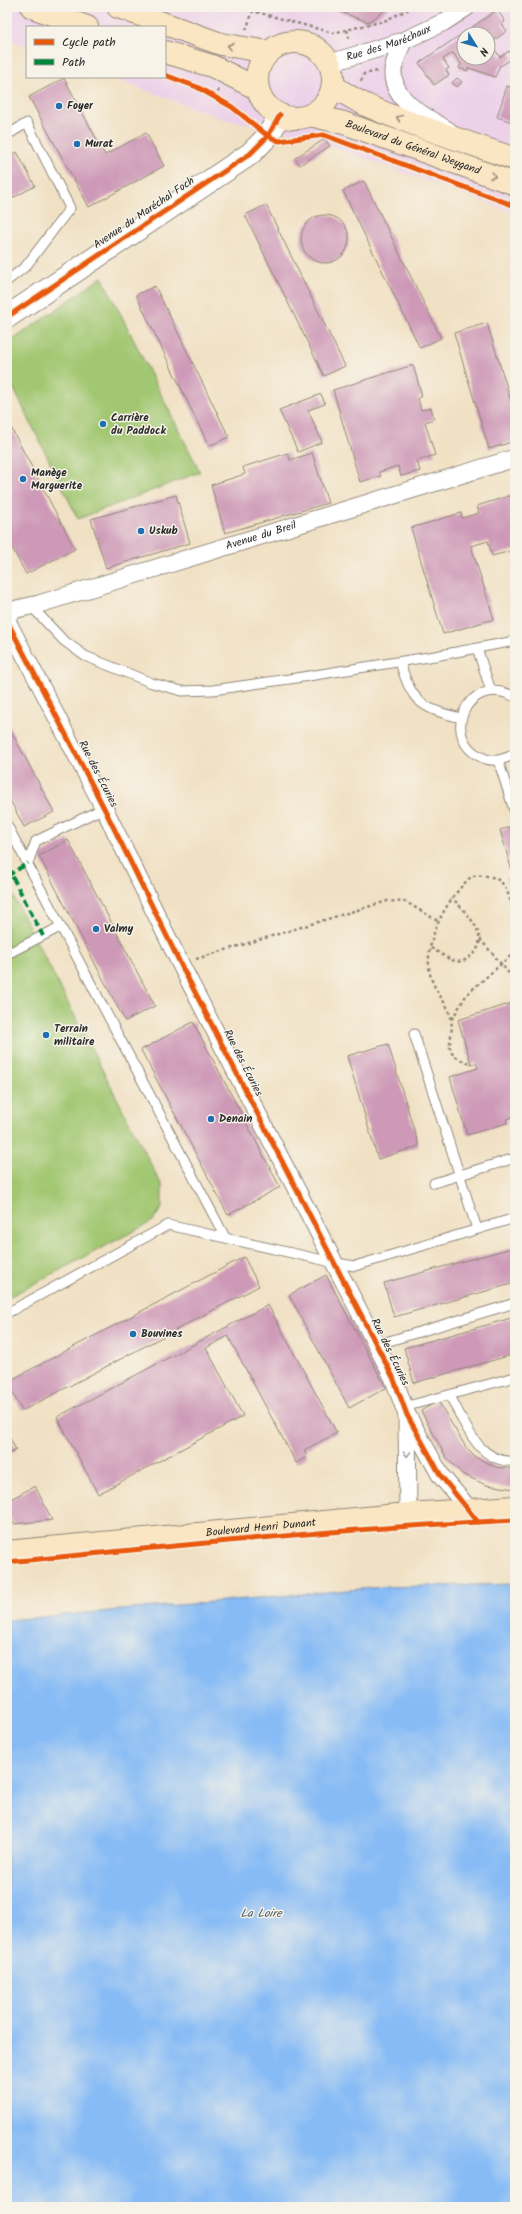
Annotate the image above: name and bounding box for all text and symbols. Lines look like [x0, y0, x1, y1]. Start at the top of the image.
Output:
street label: Rue des Maréchaux [344, 20, 435, 67]
legend [26, 26, 166, 78]
north arrow [456, 26, 496, 66]
text: Cycle path [62, 33, 116, 52]
one-way arrow [227, 43, 233, 51]
text: N [474, 43, 492, 60]
text: Path [62, 53, 85, 72]
place label: Foyer [67, 97, 94, 115]
marker: Foyer [54, 101, 64, 111]
street label: Boulevard du Général Weygand [343, 115, 483, 180]
one-way arrow [395, 115, 402, 123]
place label: Murat [85, 135, 114, 153]
marker: Murat [72, 139, 82, 149]
street label: Avenue du Maréchal Foch [90, 172, 198, 254]
one-way arrow [489, 172, 496, 180]
place label: Carrière du Paddock [111, 409, 166, 440]
marker: Carrière du Paddock [98, 419, 108, 429]
place label: Manège Marguerite [31, 464, 83, 495]
marker: Manège Marguerite [18, 474, 28, 484]
street label: Avenue du Breil [223, 516, 299, 555]
place label: Uskub [149, 522, 178, 540]
marker: Uskub [136, 526, 146, 536]
street label: Rue des Écuries [73, 737, 123, 811]
place label: Valmy [104, 920, 133, 938]
marker: Valmy [91, 924, 101, 934]
place label: Terrain militaire [54, 1020, 95, 1051]
street label: Rue des Écuries [218, 1026, 268, 1100]
marker: Terrain militaire [41, 1030, 51, 1040]
place label: Denain [219, 1110, 252, 1128]
marker: Denain [206, 1114, 216, 1124]
street label: Rue des Écuries [366, 1315, 414, 1389]
place label: Bouvines [141, 1325, 183, 1343]
marker: Bouvines [128, 1329, 138, 1339]
one-way arrow [403, 1451, 411, 1457]
street label: Boulevard Henri Dunant [205, 1514, 318, 1542]
water label: La Loire [240, 1904, 283, 1923]

